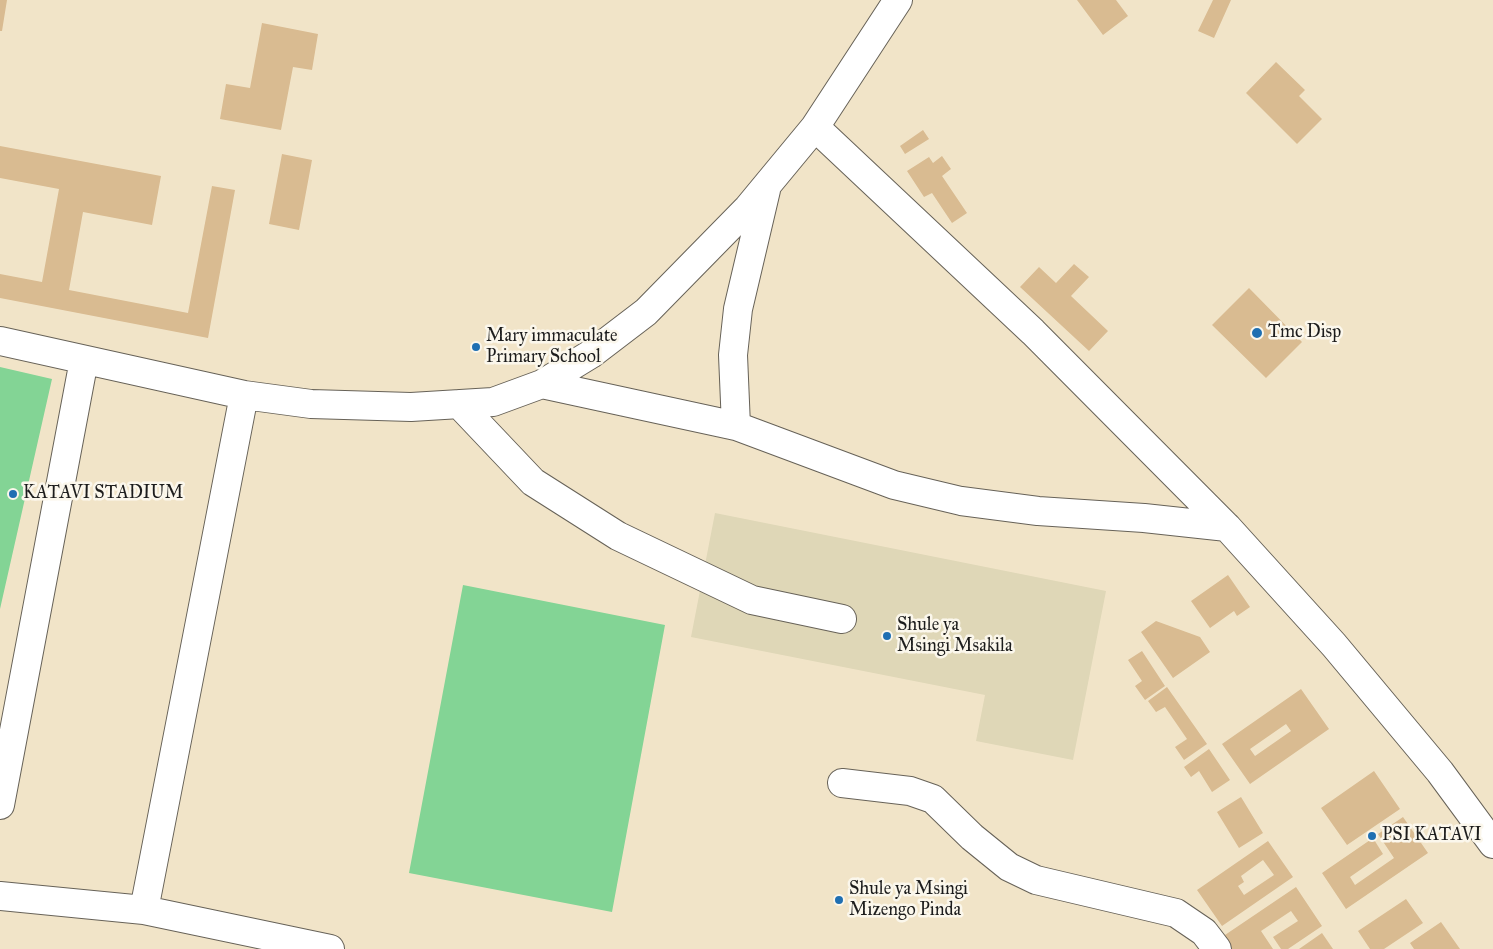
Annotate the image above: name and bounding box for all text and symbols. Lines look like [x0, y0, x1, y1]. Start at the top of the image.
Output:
place label: Tmc Disp [1268, 322, 1341, 344]
place label: Mary immaculate Primary School [486, 326, 618, 368]
marker: Tmc Disp [1250, 326, 1264, 340]
marker: Mary immaculate Primary School [470, 341, 482, 353]
place label: KATAVI STADIUM [23, 483, 183, 505]
marker: KATAVI STADIUM [7, 488, 19, 500]
place label: Shule ya Msingi Msakila [897, 615, 1013, 658]
marker: Shule ya Msingi Msakila [881, 630, 893, 642]
place label: PSI KATAVI [1382, 825, 1482, 847]
marker: PSI KATAVI [1366, 830, 1378, 842]
place label: Shule ya Msingi Mizengo Pinda [849, 879, 968, 922]
marker: Shule ya Msingi Mizengo Pinda [833, 894, 845, 906]

